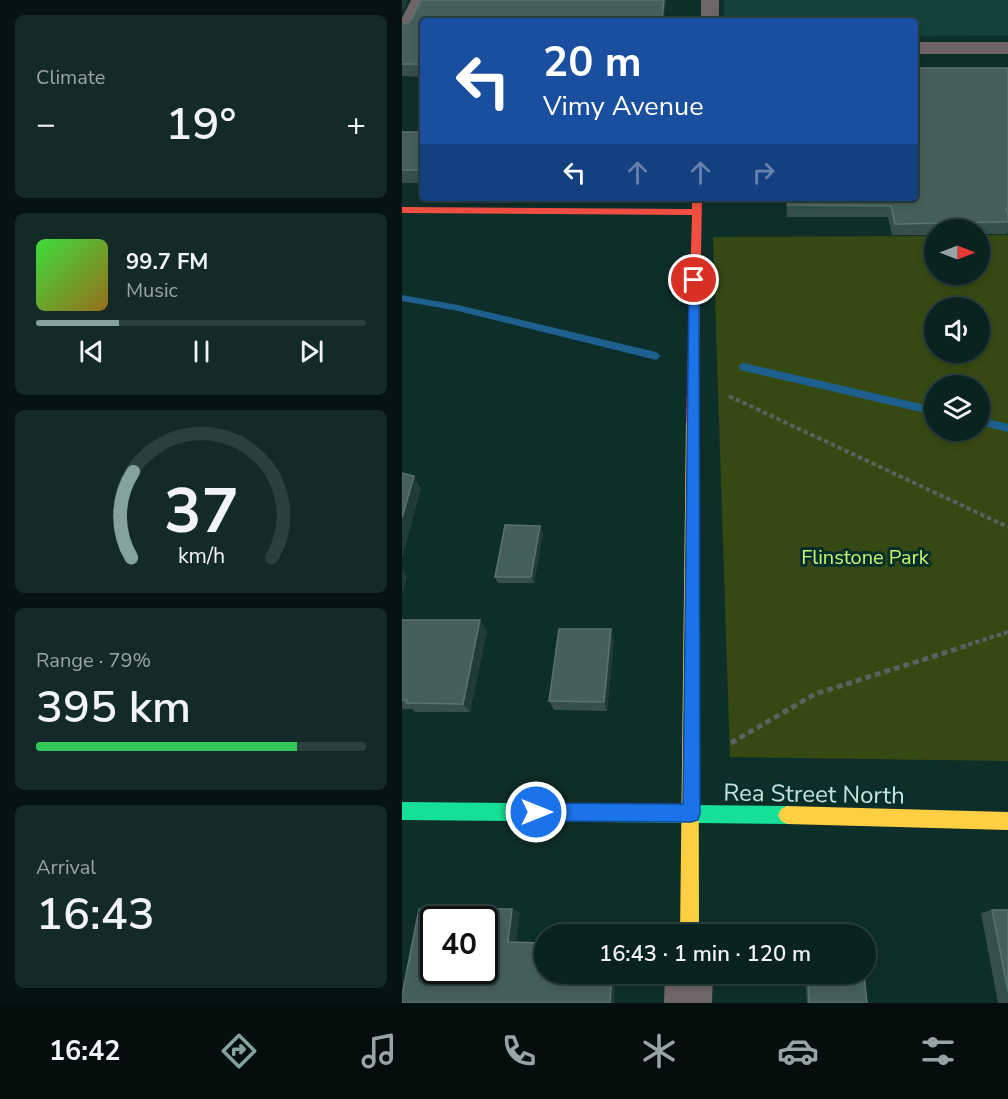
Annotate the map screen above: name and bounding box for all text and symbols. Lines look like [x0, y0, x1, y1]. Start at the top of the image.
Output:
text: 20 m [543, 34, 642, 91]
icon: left [444, 42, 522, 120]
text: Climate [36, 64, 105, 91]
text: Vimy Avenue [543, 88, 704, 125]
text: 19° [166, 94, 236, 155]
text: − [36, 102, 56, 147]
text: + [346, 102, 366, 147]
icon: left [558, 156, 591, 189]
icon: ahead [621, 156, 654, 189]
icon: ahead [684, 156, 717, 189]
icon: right [747, 156, 780, 189]
north arrow [924, 219, 990, 285]
map controls [924, 219, 990, 441]
text: 99.7 FM [126, 247, 208, 277]
pin [668, 254, 719, 305]
icon: arrive [677, 263, 710, 296]
text: Music [126, 277, 178, 304]
button: sound [924, 297, 990, 363]
icon: previous [75, 335, 108, 368]
icon: pause [185, 335, 218, 368]
icon: next [295, 335, 328, 368]
button: layers [924, 375, 990, 441]
text: 37 [164, 470, 238, 555]
text: km/h [177, 542, 225, 572]
park label: Flinstone Park [801, 544, 930, 571]
text: Range · 79% [36, 647, 151, 674]
text: 395 km [36, 677, 191, 738]
street label: Rea Street North [723, 776, 905, 812]
position arrow [504, 780, 568, 844]
text: Arrival [36, 854, 96, 881]
text: 16:43 [36, 884, 155, 945]
speed limit sign: 40 [420, 906, 498, 984]
text: 16:43 · 1 min · 120 m [599, 939, 811, 969]
icon: directions [218, 1030, 260, 1072]
icon: music [358, 1030, 400, 1072]
icon: phone [498, 1030, 540, 1072]
icon: climate [638, 1030, 680, 1072]
icon: car [777, 1030, 819, 1072]
icon: filters [917, 1030, 959, 1072]
text: 16:42 [49, 1033, 120, 1070]

